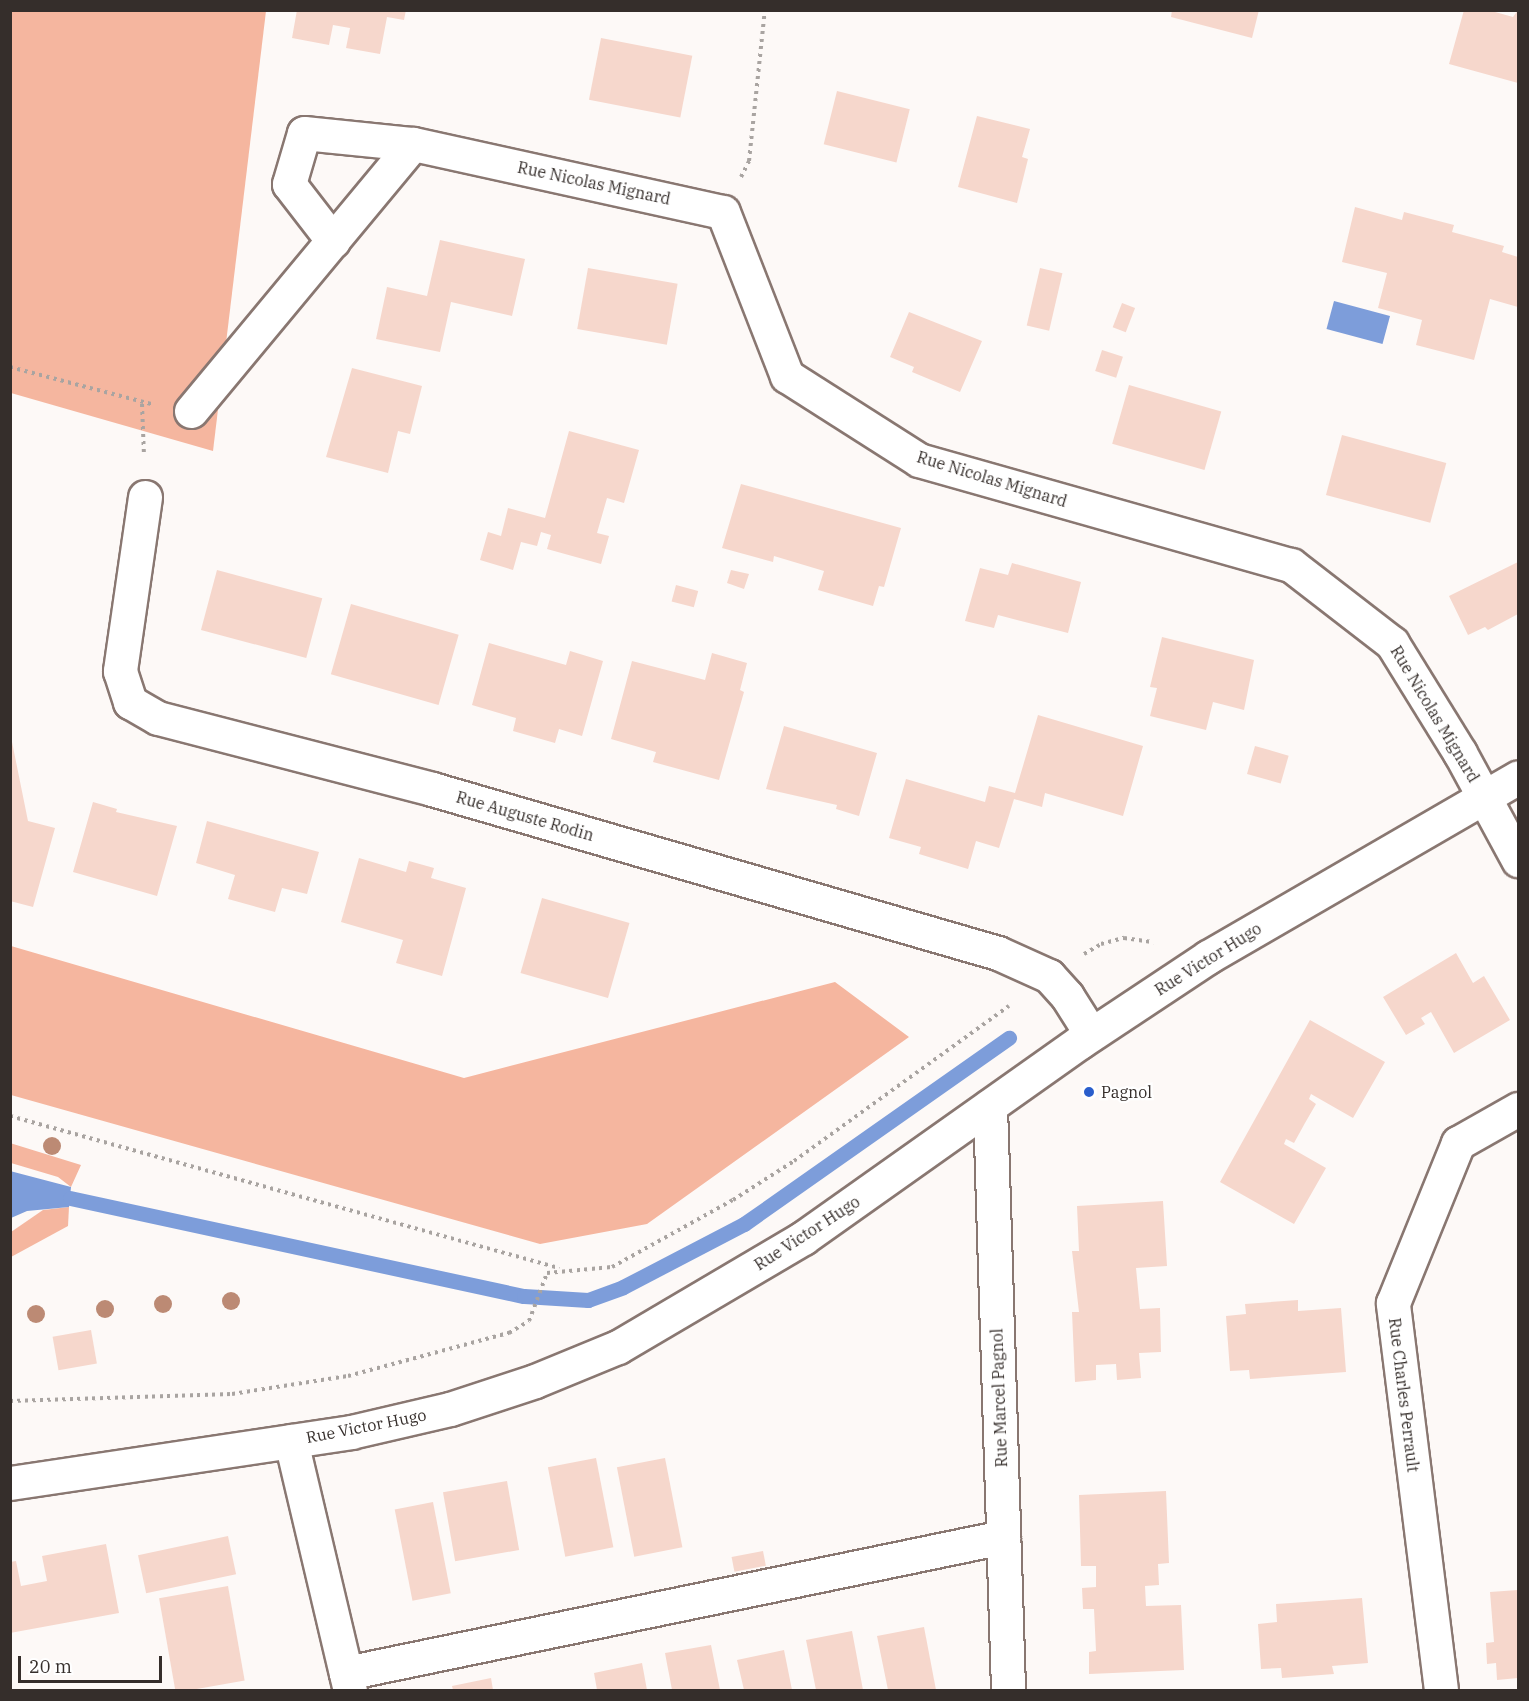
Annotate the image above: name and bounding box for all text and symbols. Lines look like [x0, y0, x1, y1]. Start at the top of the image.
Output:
street label: Rue Nicolas Mignard [516, 157, 672, 209]
street label: Rue Nicolas Mignard [915, 447, 1069, 511]
street label: Rue Nicolas Mignard [1387, 642, 1483, 786]
street label: Rue Auguste Rodin [454, 787, 596, 845]
street label: Rue Victor Hugo [1151, 919, 1265, 999]
place label: Pagnol [1101, 1082, 1152, 1102]
marker: Pagnol [1082, 1085, 1096, 1099]
street label: Rue Victor Hugo [751, 1192, 863, 1274]
street label: Rue Charles Perrault [1385, 1317, 1423, 1473]
street label: Rue Marcel Pagnol [987, 1328, 1011, 1468]
street label: Rue Victor Hugo [304, 1405, 428, 1447]
scale bar [21, 1644, 165, 1682]
text: 20 m [29, 1655, 72, 1678]

